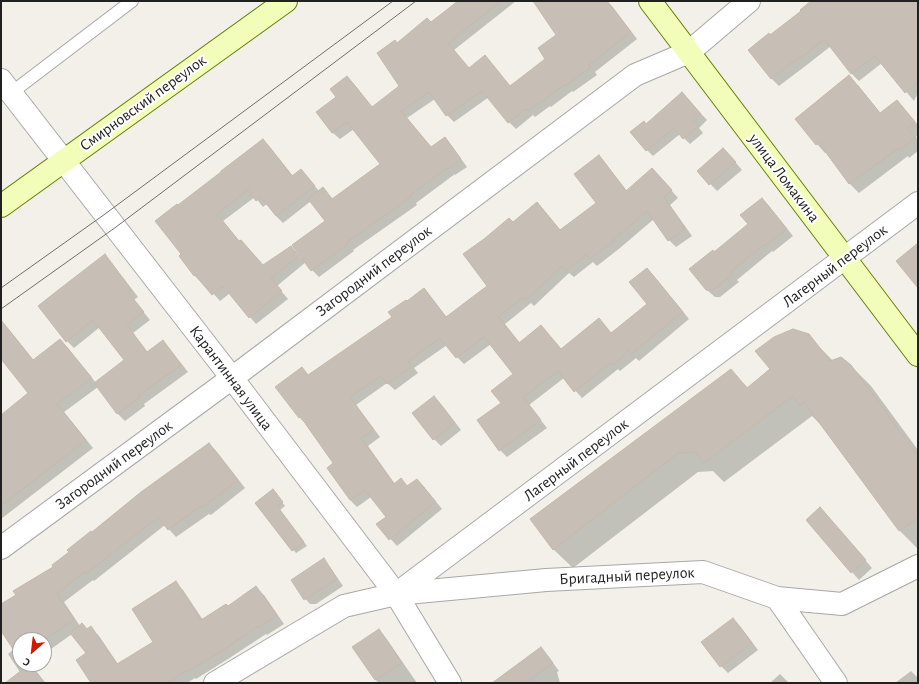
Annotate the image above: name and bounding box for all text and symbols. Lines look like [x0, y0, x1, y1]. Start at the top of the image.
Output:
street label: Смирновский переулок [76, 51, 210, 155]
street label: улица Ломакина [744, 130, 824, 226]
street label: Лагерный переулок [779, 220, 891, 312]
street label: Загородний переулок [312, 221, 436, 321]
street label: Карантинная улица [185, 322, 277, 434]
street label: Лагерный переулок [520, 414, 632, 506]
street label: Загородний переулок [52, 416, 176, 514]
street label: Бригадный переулок [559, 563, 695, 589]
north arrow [12, 632, 52, 672]
text: С [21, 656, 32, 668]

